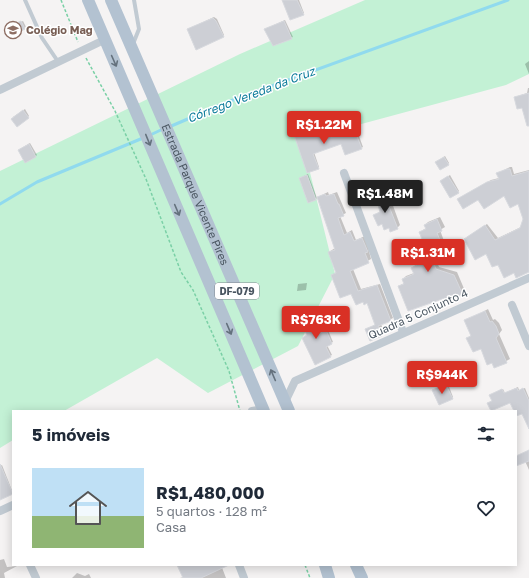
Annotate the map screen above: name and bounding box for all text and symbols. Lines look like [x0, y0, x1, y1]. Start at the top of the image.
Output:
school or university icon: Colégio Mag [3, 20, 23, 40]
place label: Colégio Mag [26, 23, 93, 36]
one-way arrow [111, 55, 118, 67]
water label: Córrego Vereda da Cruz [185, 63, 319, 126]
pin: R$1.22M [287, 111, 361, 145]
text: R$1.22M [296, 116, 352, 132]
street label: Estrada Parque Vicente Pires [159, 122, 232, 267]
one-way arrow [145, 133, 152, 145]
pin: R$1.48M [348, 180, 422, 214]
text: R$1.48M [357, 185, 413, 201]
one-way arrow [174, 203, 182, 215]
pin: R$1.31M [391, 239, 465, 273]
text: R$1.31M [401, 244, 455, 260]
road number: DF-079 [215, 283, 259, 299]
street label: Quadra 5 Conjunto 4 [366, 286, 470, 341]
pin: R$763K [283, 306, 349, 340]
text: R$763K [291, 311, 341, 327]
one-way arrow [226, 323, 233, 335]
pin: R$944K [409, 361, 475, 395]
text: R$944K [416, 366, 468, 382]
one-way arrow [269, 370, 276, 382]
icon: filters [475, 423, 497, 445]
text: 5 imóveis [32, 424, 110, 445]
text: R$1,480,000 [156, 482, 265, 503]
icon: home [64, 484, 112, 532]
icon: heart [475, 497, 497, 519]
text: 5 quartos · 128 m² [156, 503, 267, 519]
text: Casa [156, 519, 186, 535]

